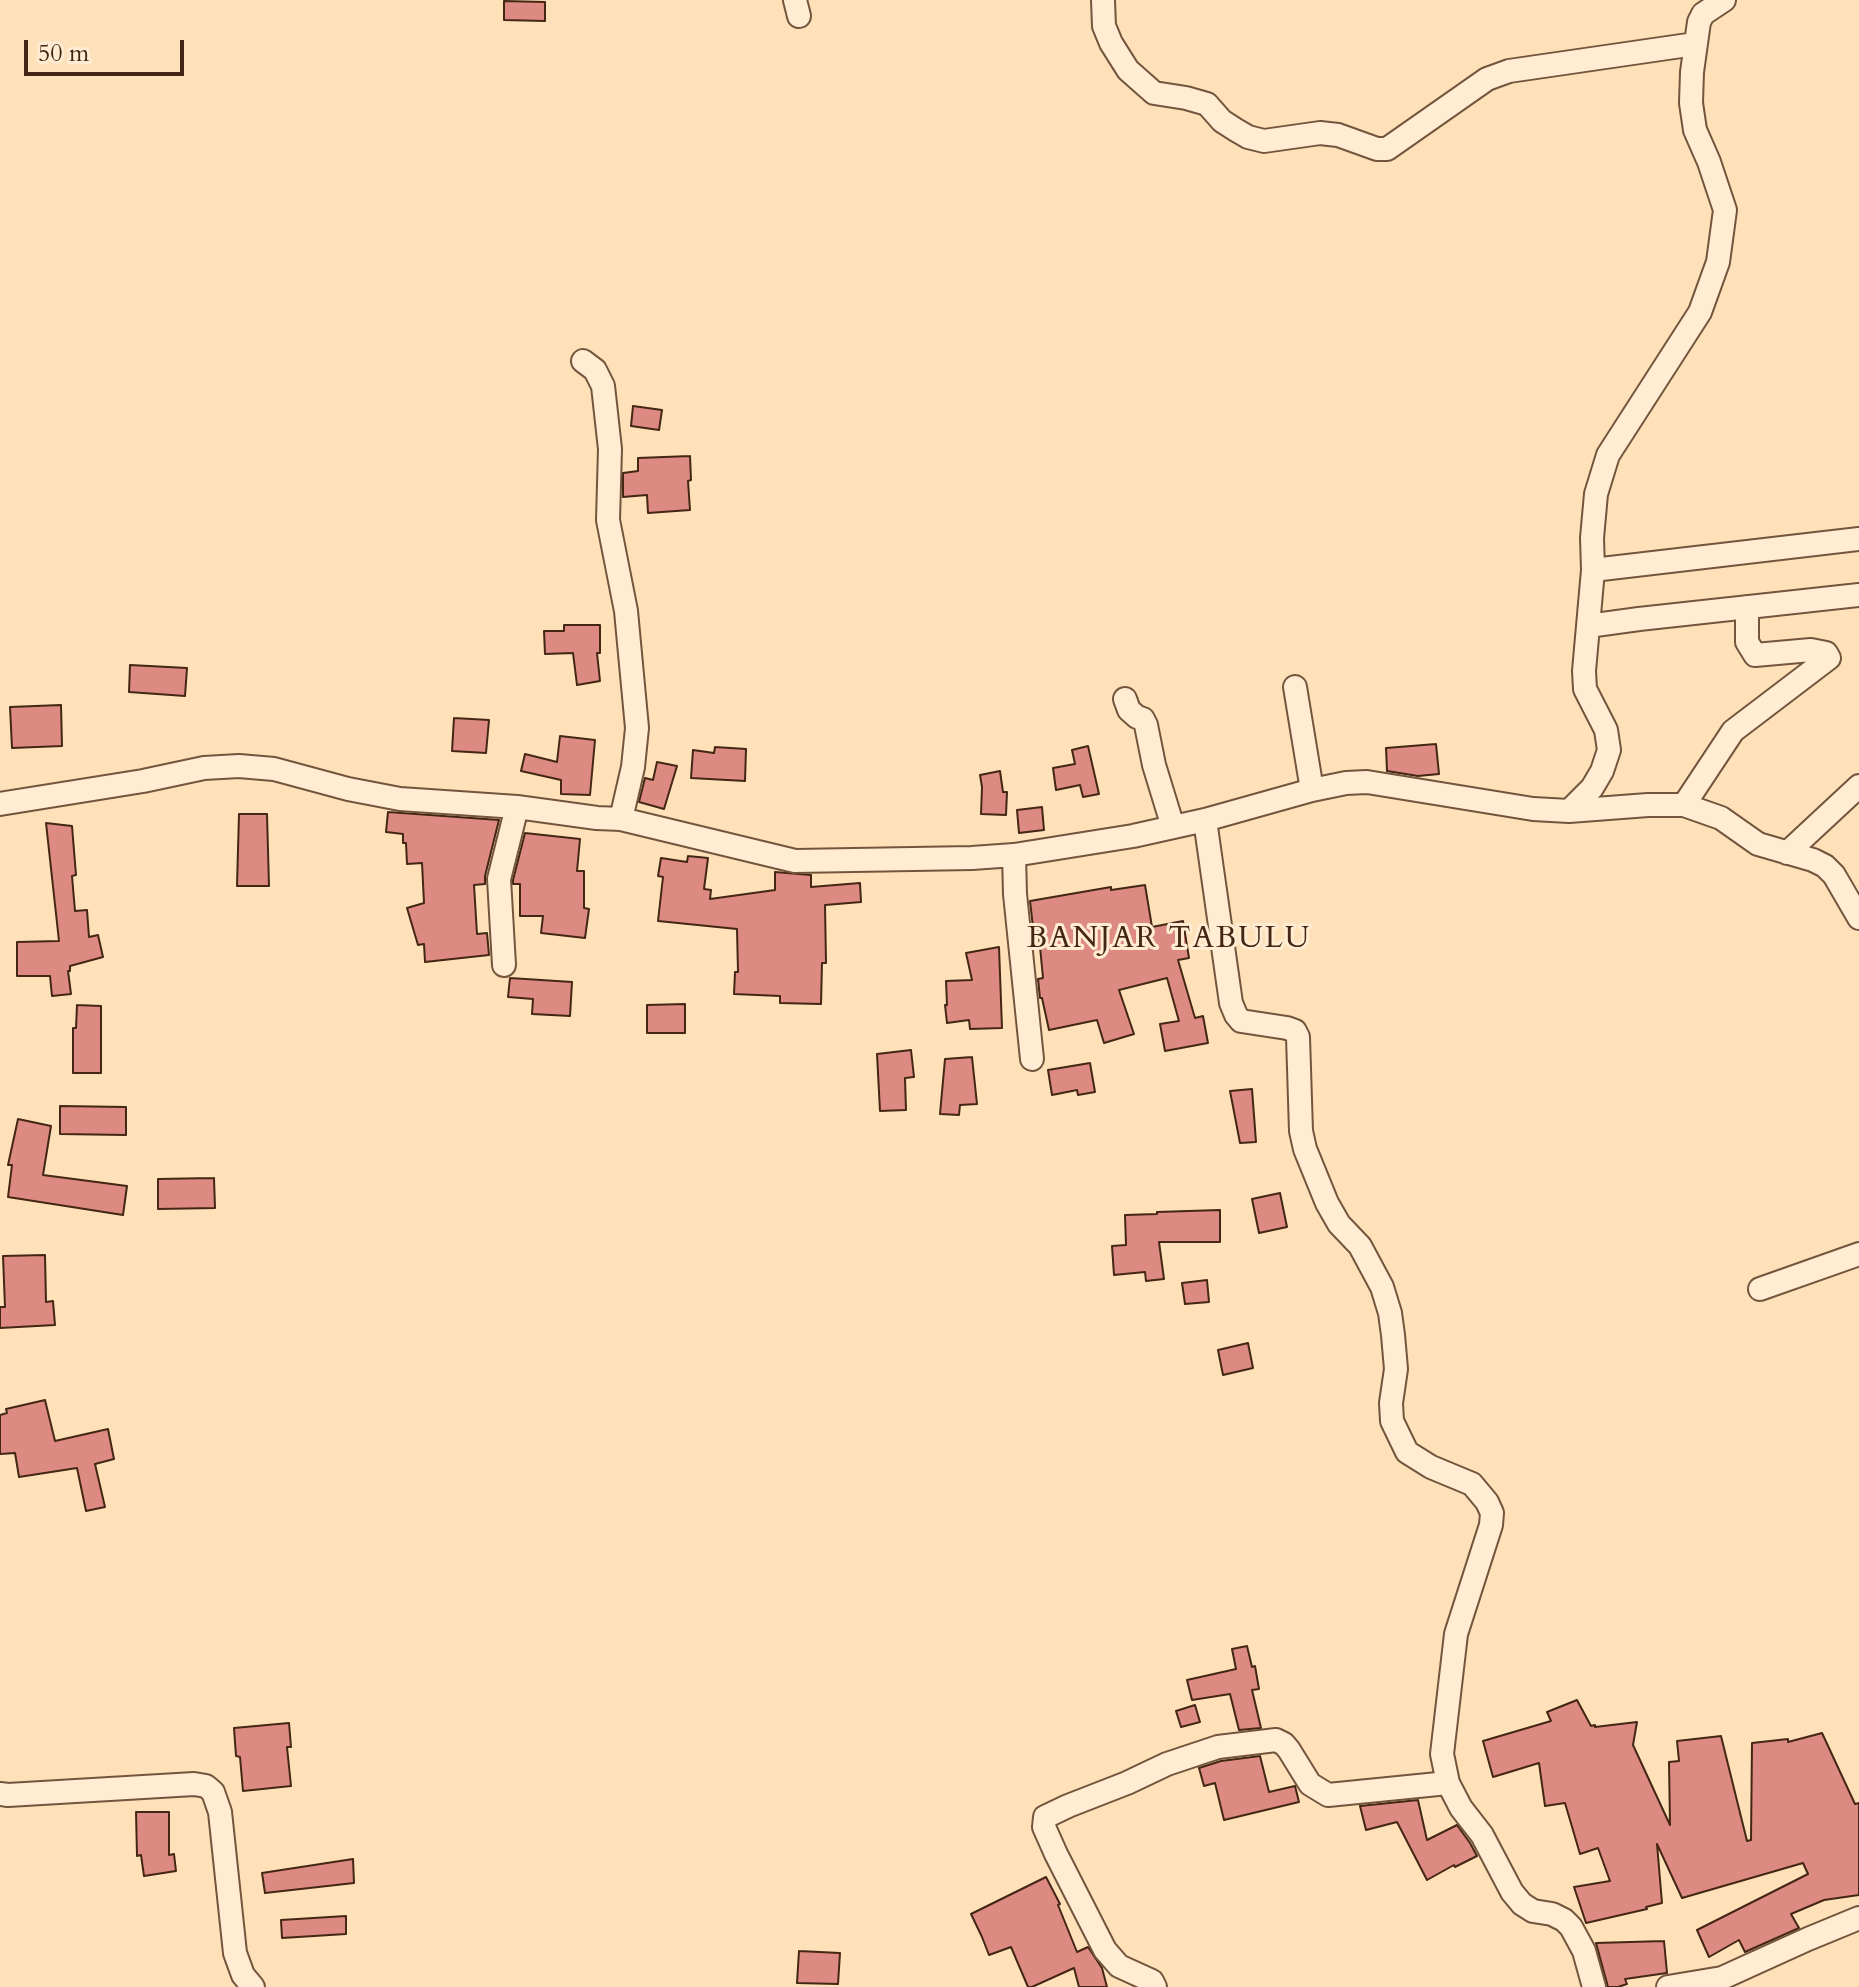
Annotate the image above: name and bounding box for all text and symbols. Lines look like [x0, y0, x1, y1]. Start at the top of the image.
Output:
scale bar [28, 24, 188, 74]
text: 50 m [38, 37, 89, 70]
district label: BANJAR TABULU [1027, 922, 1311, 958]

